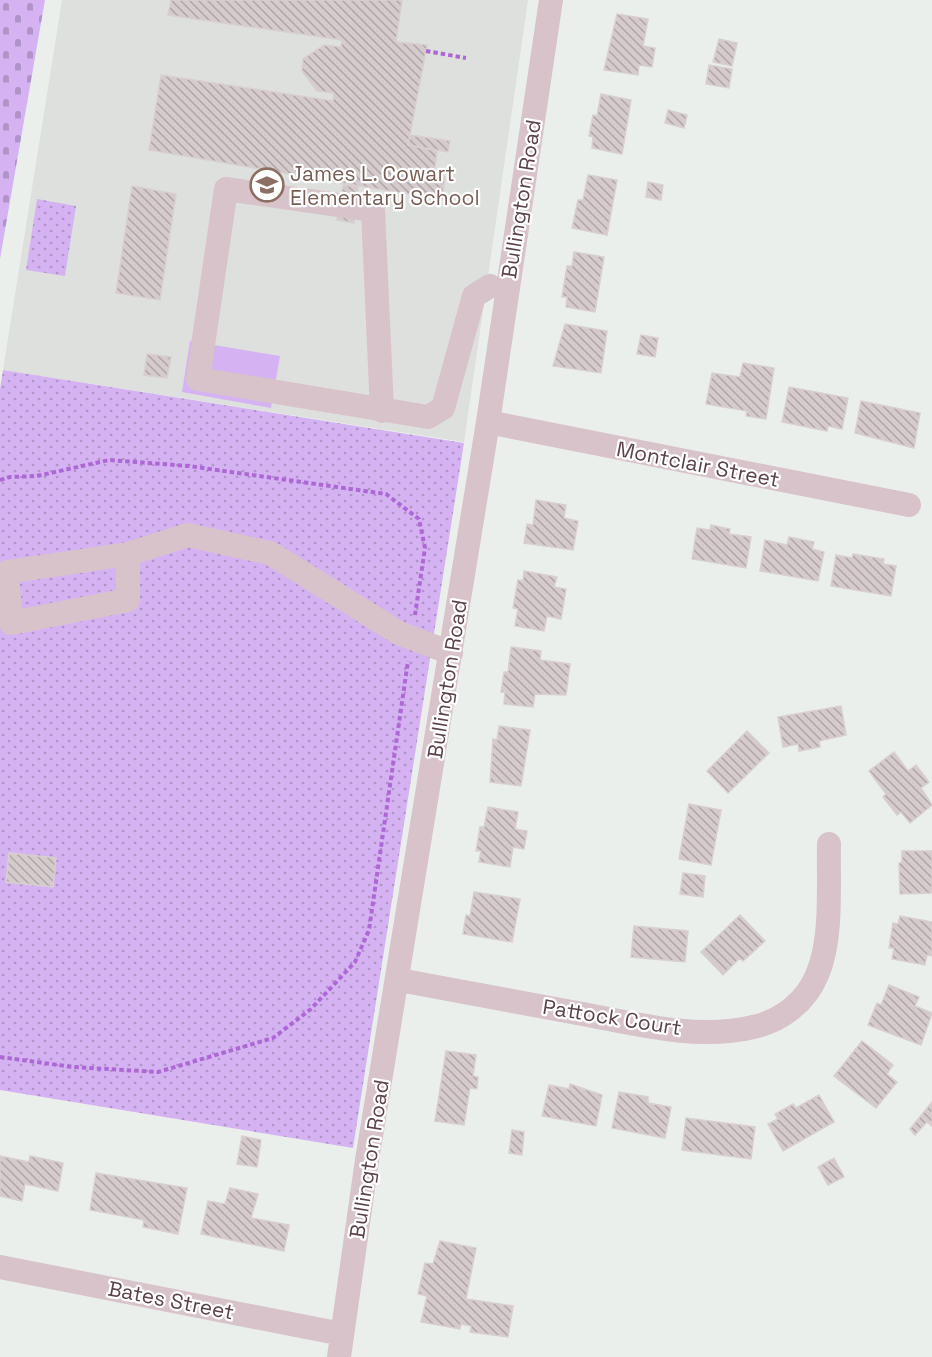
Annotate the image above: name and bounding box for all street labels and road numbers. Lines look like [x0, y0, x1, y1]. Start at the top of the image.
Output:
street label: Bullington Road [495, 118, 547, 280]
street label: Montclair Street [614, 435, 782, 493]
street label: Bullington Road [421, 598, 473, 760]
street label: Pattock Court [541, 993, 683, 1041]
street label: Bullington Road [343, 1078, 395, 1240]
street label: Bates Street [106, 1275, 236, 1325]

